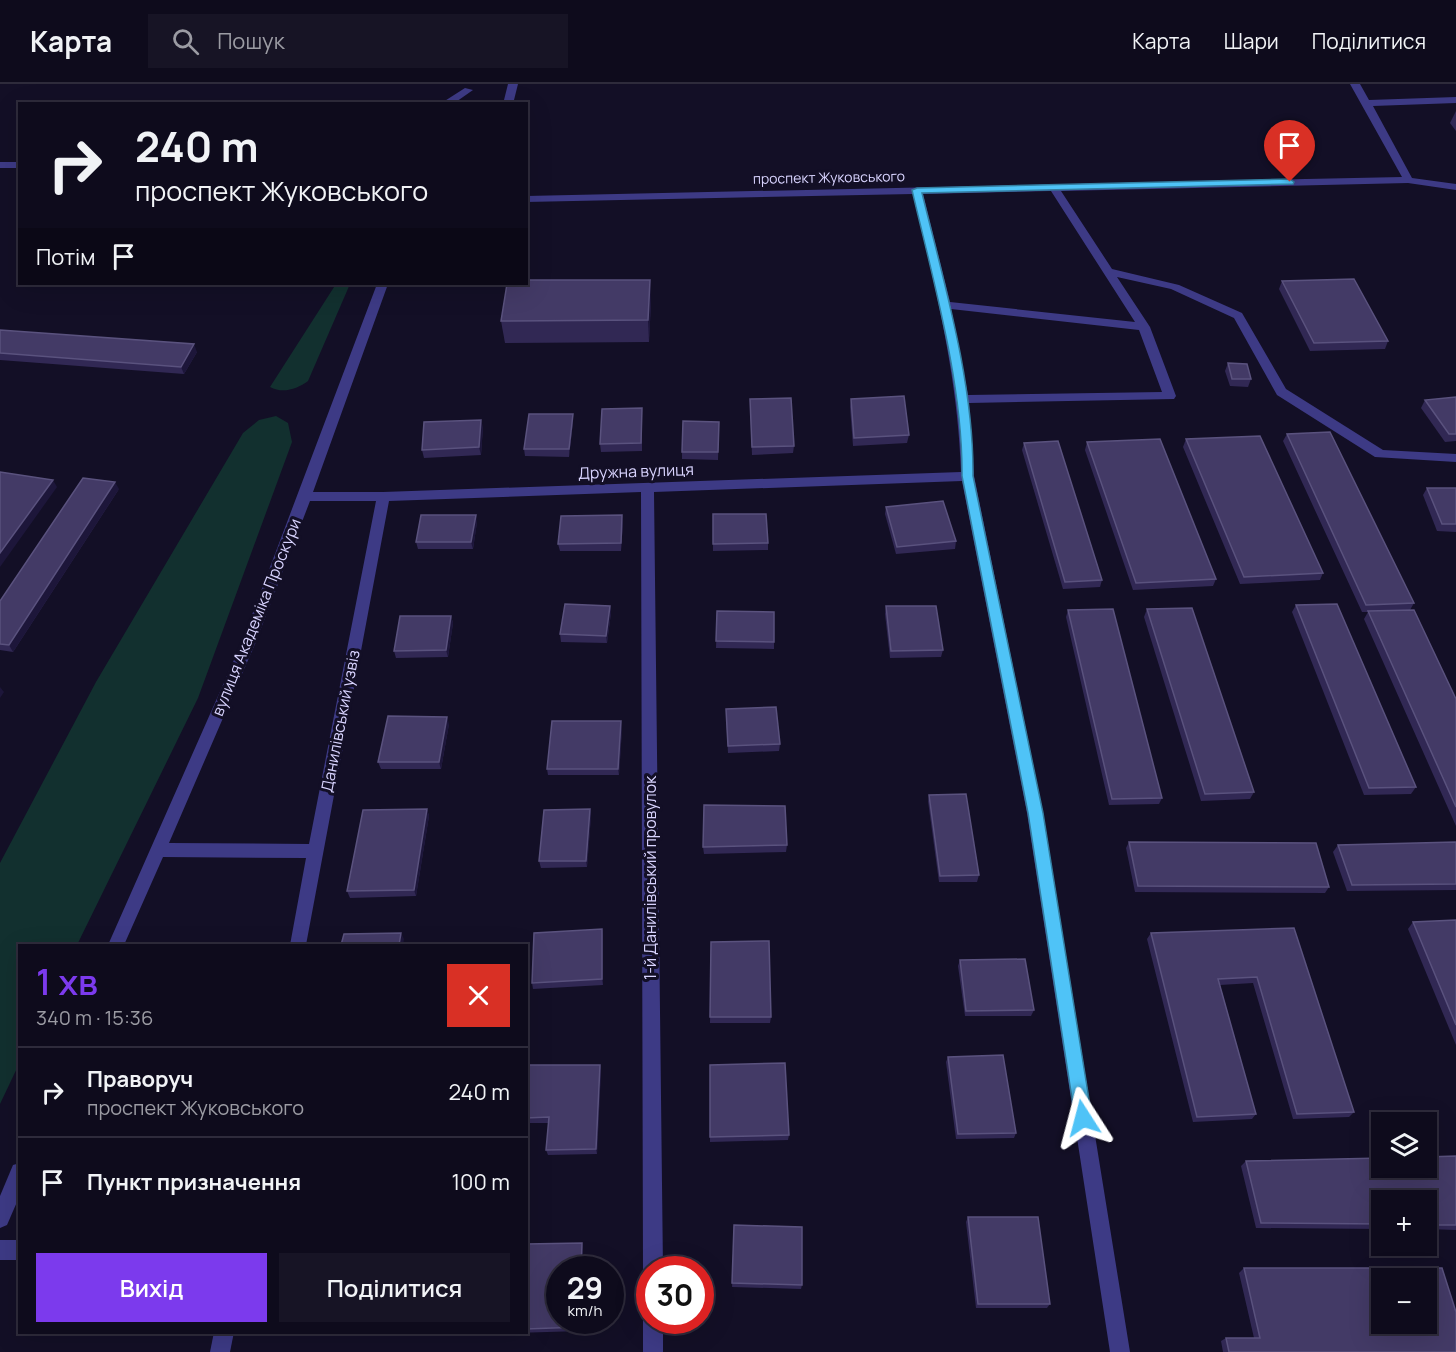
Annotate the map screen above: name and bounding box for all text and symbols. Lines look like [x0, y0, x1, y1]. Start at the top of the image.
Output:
search box [148, 14, 568, 68]
text: Карта [30, 22, 112, 60]
icon: search [169, 25, 202, 58]
text: Пошук [217, 26, 285, 56]
text: Карта [1132, 27, 1191, 55]
text: Шари [1224, 27, 1279, 55]
text: Поділитися [1312, 27, 1426, 55]
text: 240 m [135, 117, 259, 175]
pin [1264, 120, 1315, 182]
icon: right [36, 126, 114, 204]
icon: arrive [1273, 129, 1306, 162]
street label: проспект Жуковського [753, 166, 905, 188]
text: проспект Жуковського [135, 172, 428, 209]
icon: arrive [107, 240, 140, 273]
text: Потім [36, 242, 95, 272]
street label: Дружна вулиця [578, 458, 694, 484]
street label: вулиця Академіка Проскури [206, 515, 306, 719]
street label: Данилівський узвіз [315, 648, 365, 794]
street label: 1-й Данилівський провулок [639, 775, 661, 980]
text: 1 хв [36, 957, 98, 1006]
button: close [447, 964, 510, 1027]
text: 340 m · 15:36 [36, 1004, 153, 1031]
text: Праворуч [87, 1064, 193, 1094]
icon: right [36, 1076, 69, 1109]
text: 240 m [448, 1077, 510, 1107]
position arrow [1051, 1086, 1115, 1150]
text: проспект Жуковського [87, 1094, 304, 1121]
map controls [1371, 1112, 1437, 1334]
button: layers [1371, 1112, 1437, 1178]
icon: arrive [36, 1166, 69, 1199]
text: Пункт призначення [87, 1167, 301, 1197]
text: 100 m [452, 1167, 510, 1197]
button: + [1371, 1190, 1437, 1256]
button: Вихід [36, 1253, 267, 1322]
button: Поділитися [279, 1253, 510, 1322]
speed limit sign: 30 [636, 1256, 714, 1334]
text: 29 [567, 1267, 603, 1308]
button: − [1371, 1268, 1437, 1334]
text: km/h [568, 1300, 602, 1321]

